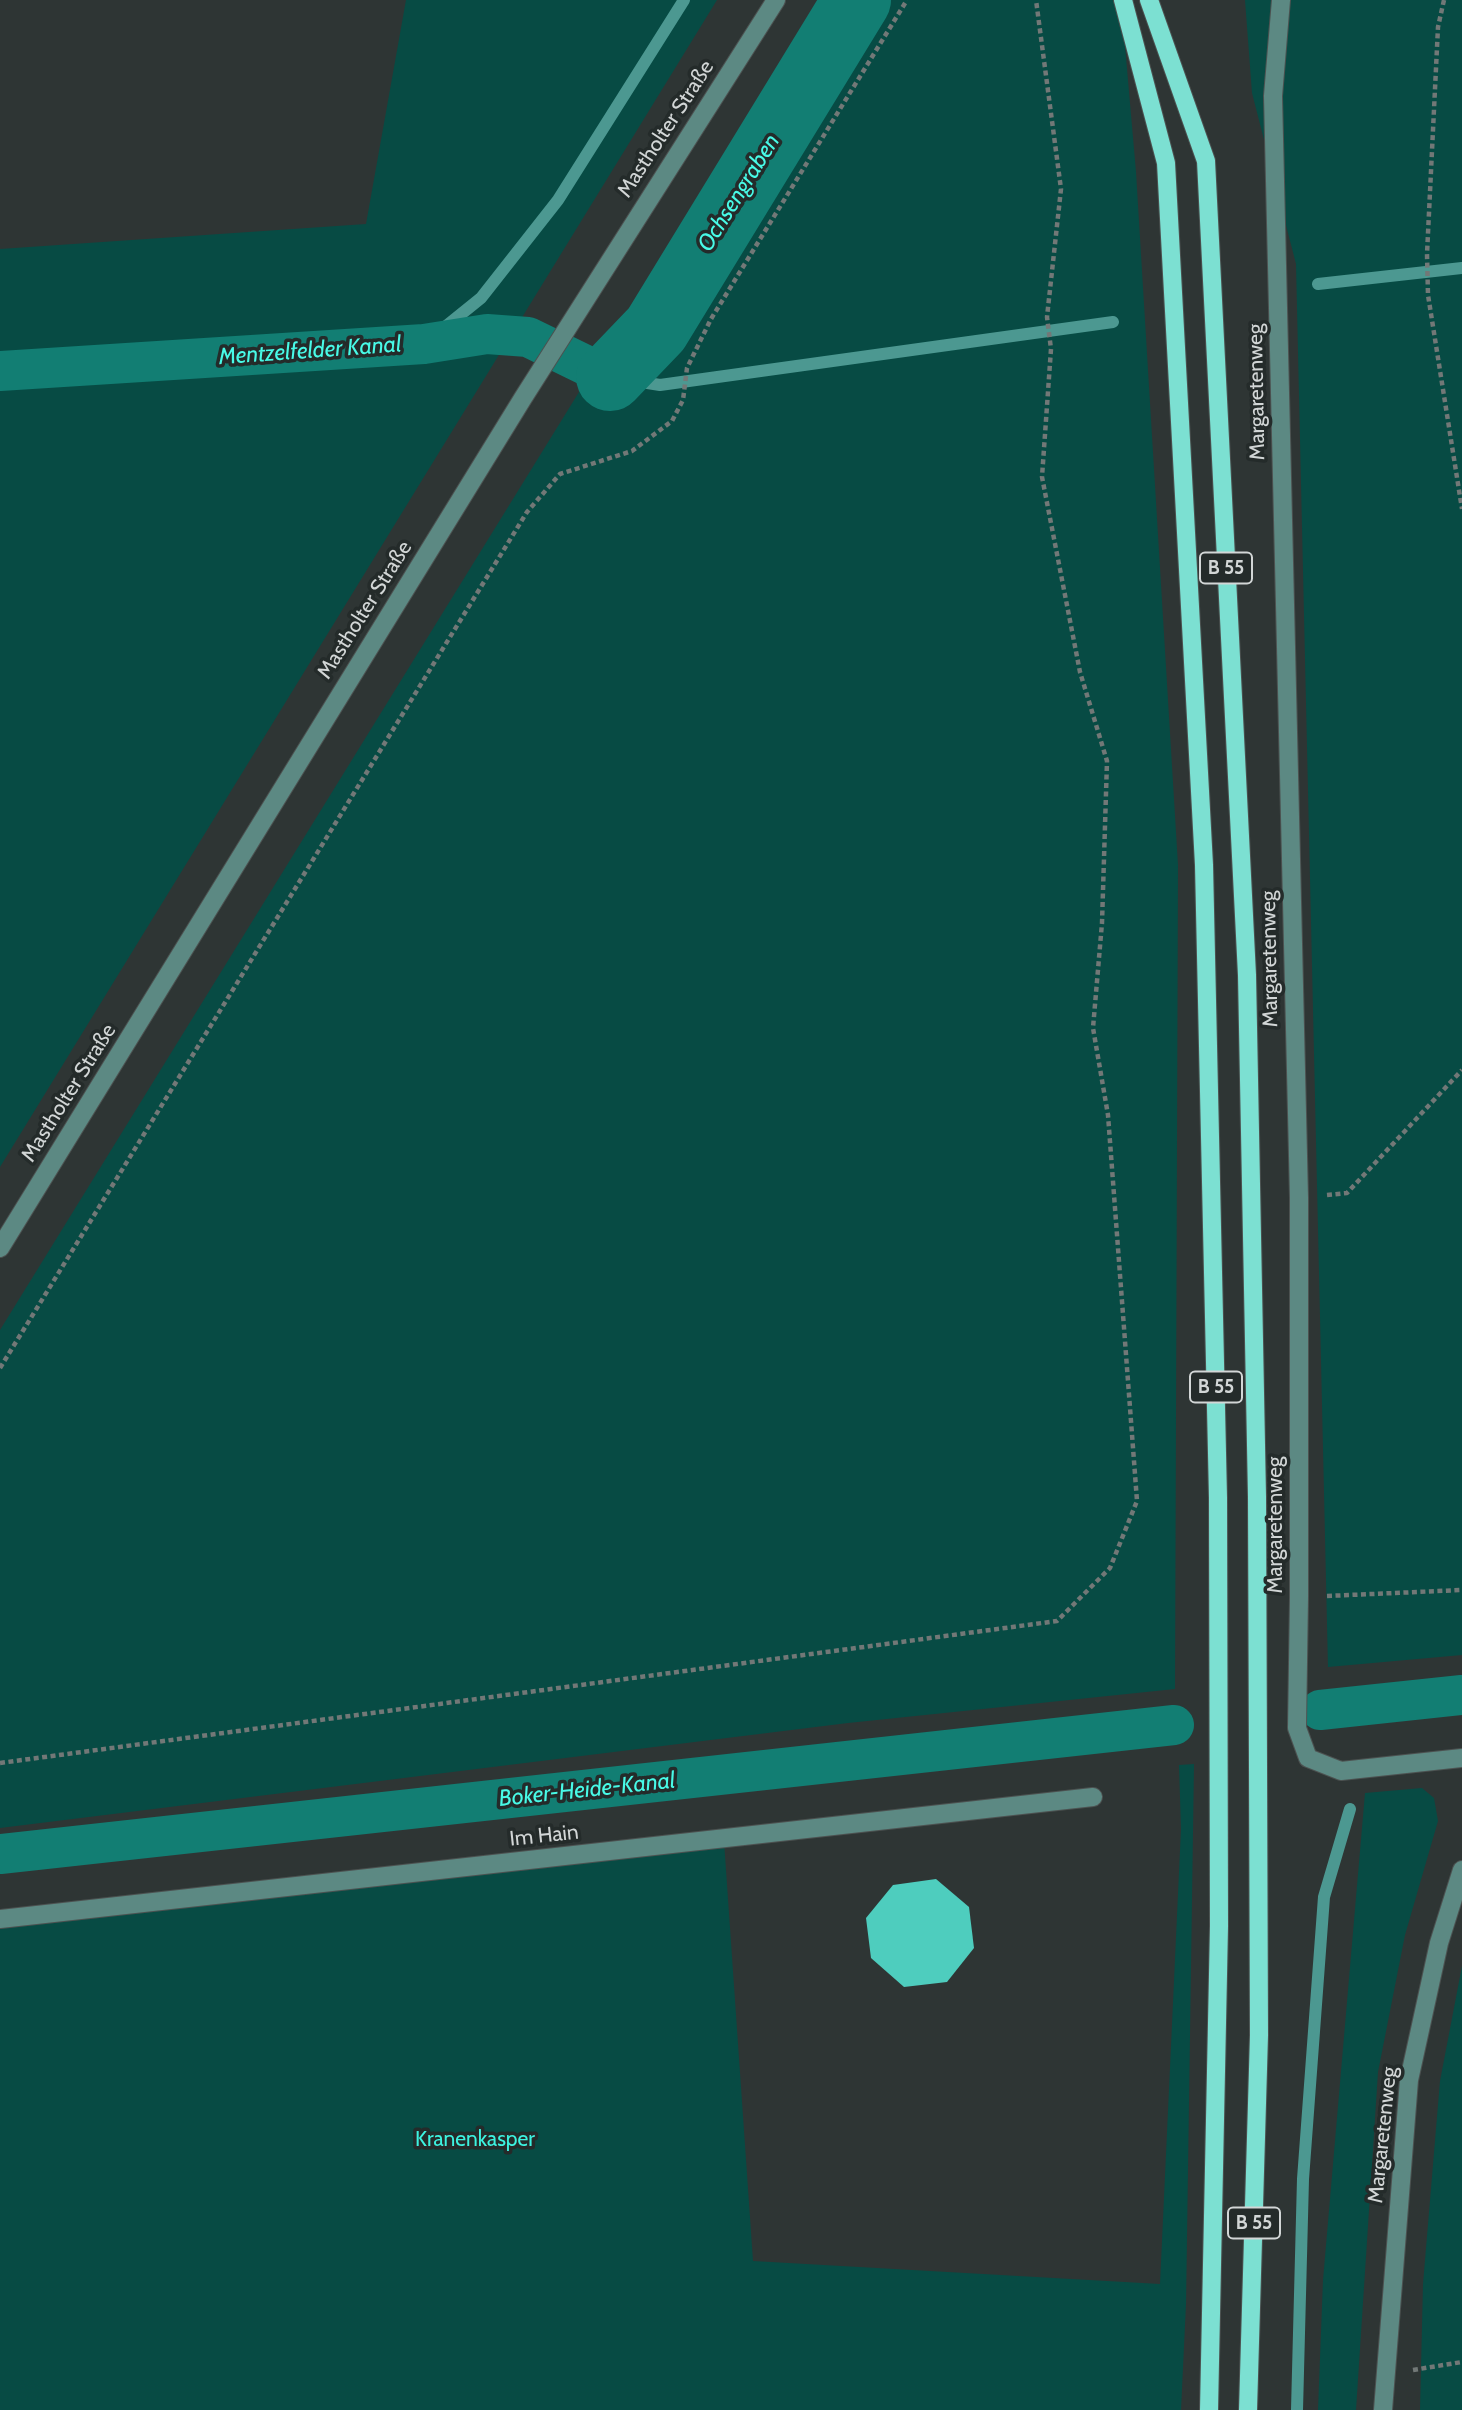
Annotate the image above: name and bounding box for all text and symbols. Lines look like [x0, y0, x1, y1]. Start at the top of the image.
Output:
street label: Mastholter Straße [612, 56, 720, 202]
water label: Ochsengraben [692, 129, 786, 257]
street label: Margaretenweg [1243, 323, 1271, 461]
water label: Mentzelfelder Kanal [218, 331, 402, 371]
street label: Mastholter Straße [312, 536, 418, 684]
road number: B 55 [1200, 552, 1252, 583]
street label: Margaretenweg [1256, 890, 1284, 1028]
street label: Mastholter Straße [16, 1019, 122, 1167]
road number: B 55 [1190, 1372, 1242, 1402]
street label: Margaretenweg [1263, 1457, 1289, 1593]
water label: Boker-Heide-Kanal [497, 1767, 677, 1813]
street label: Im Hain [508, 1820, 580, 1852]
street label: Margaretenweg [1363, 2066, 1403, 2204]
park label: Kranenkasper [415, 2127, 535, 2153]
road number: B 55 [1228, 2208, 1280, 2238]

